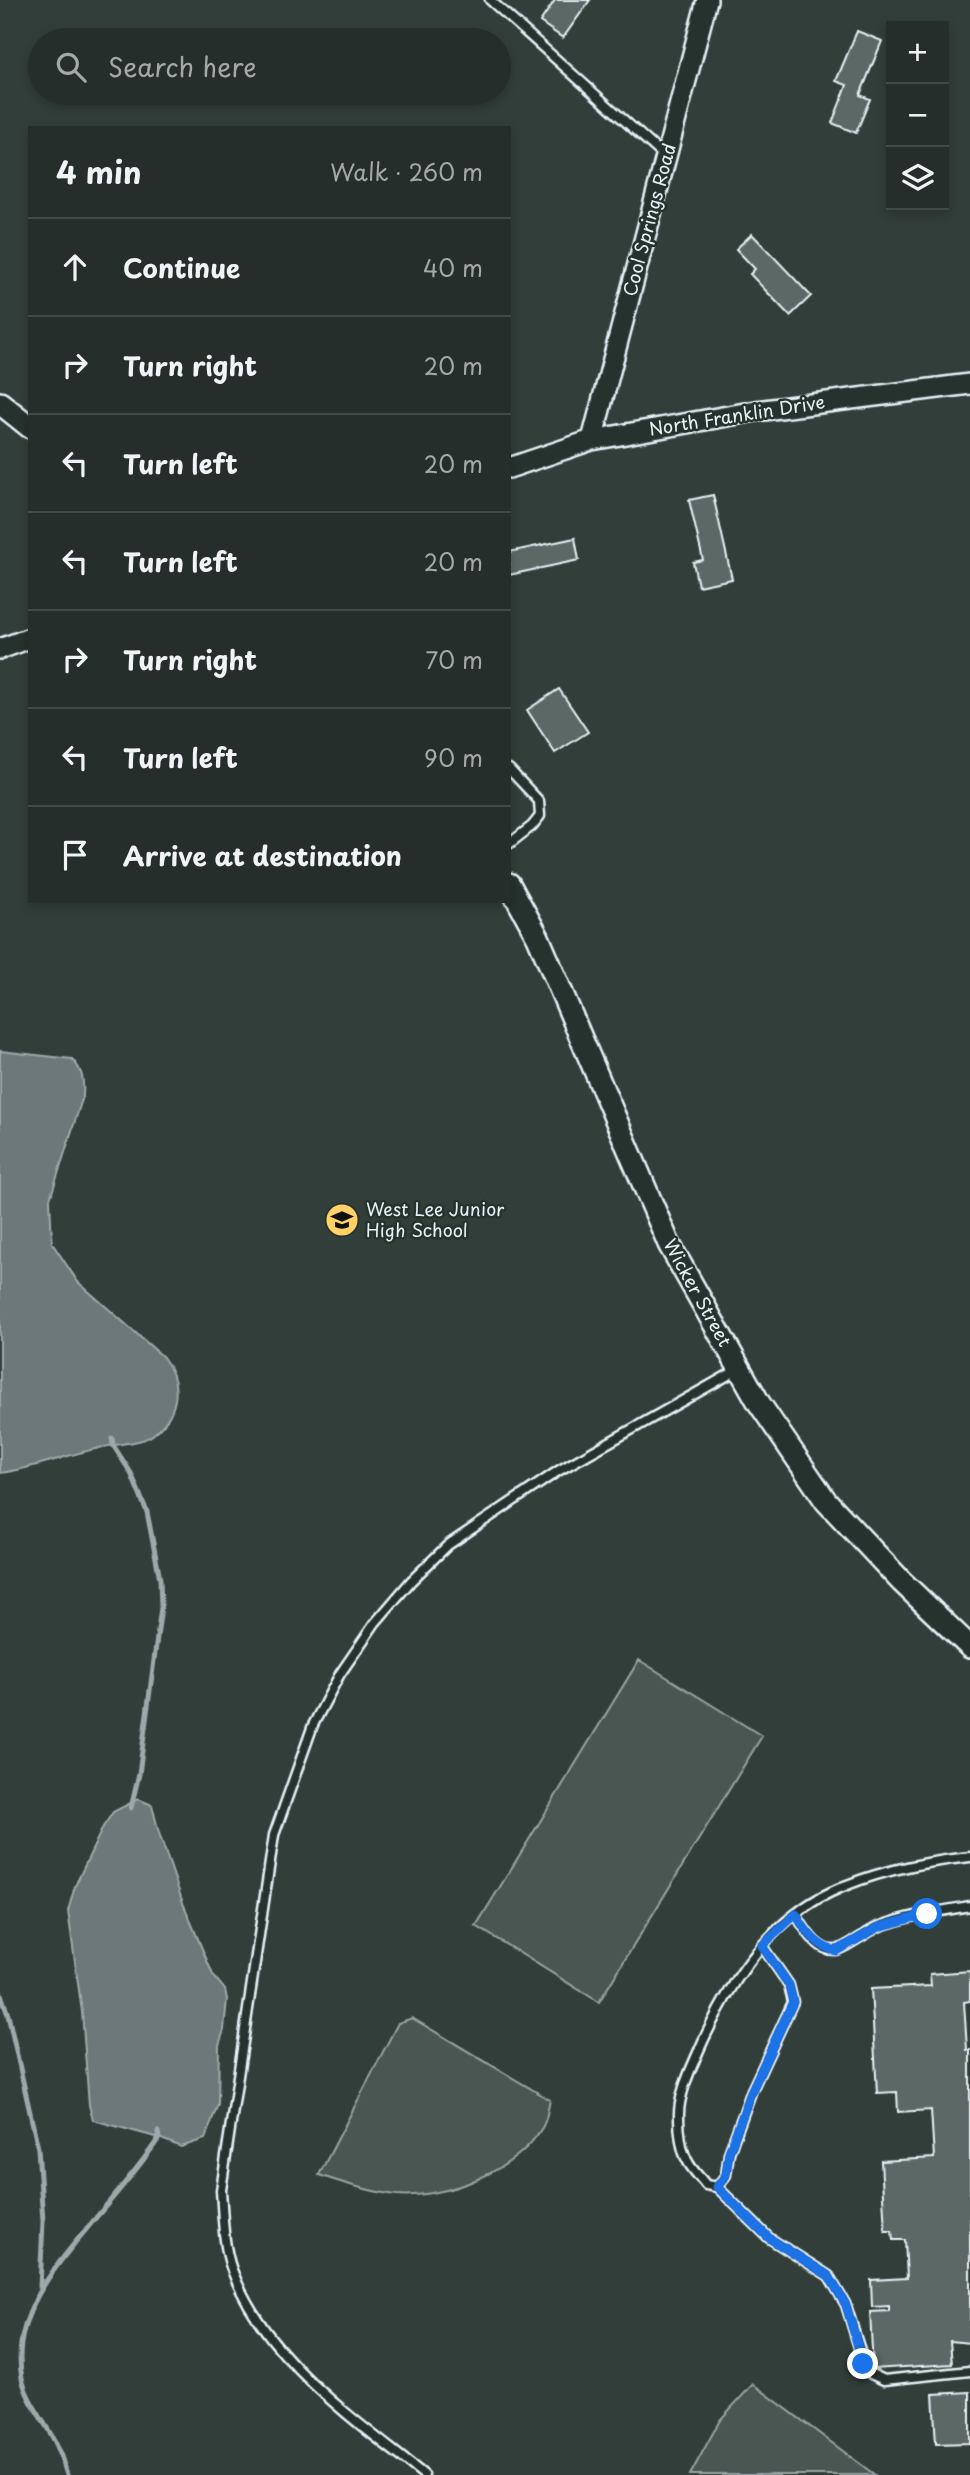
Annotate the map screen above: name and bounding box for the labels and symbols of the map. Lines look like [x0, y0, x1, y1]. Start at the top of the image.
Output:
street label: Cool Springs Road [615, 140, 682, 299]
street label: North Franklin Drive [647, 387, 827, 442]
place label: West Lee Junior High School [366, 1195, 505, 1243]
school or university icon: West Lee Junior High School [323, 1201, 361, 1239]
street label: Wicker Street [658, 1233, 739, 1351]
route start [911, 1898, 942, 1929]
route end [847, 2348, 878, 2379]

